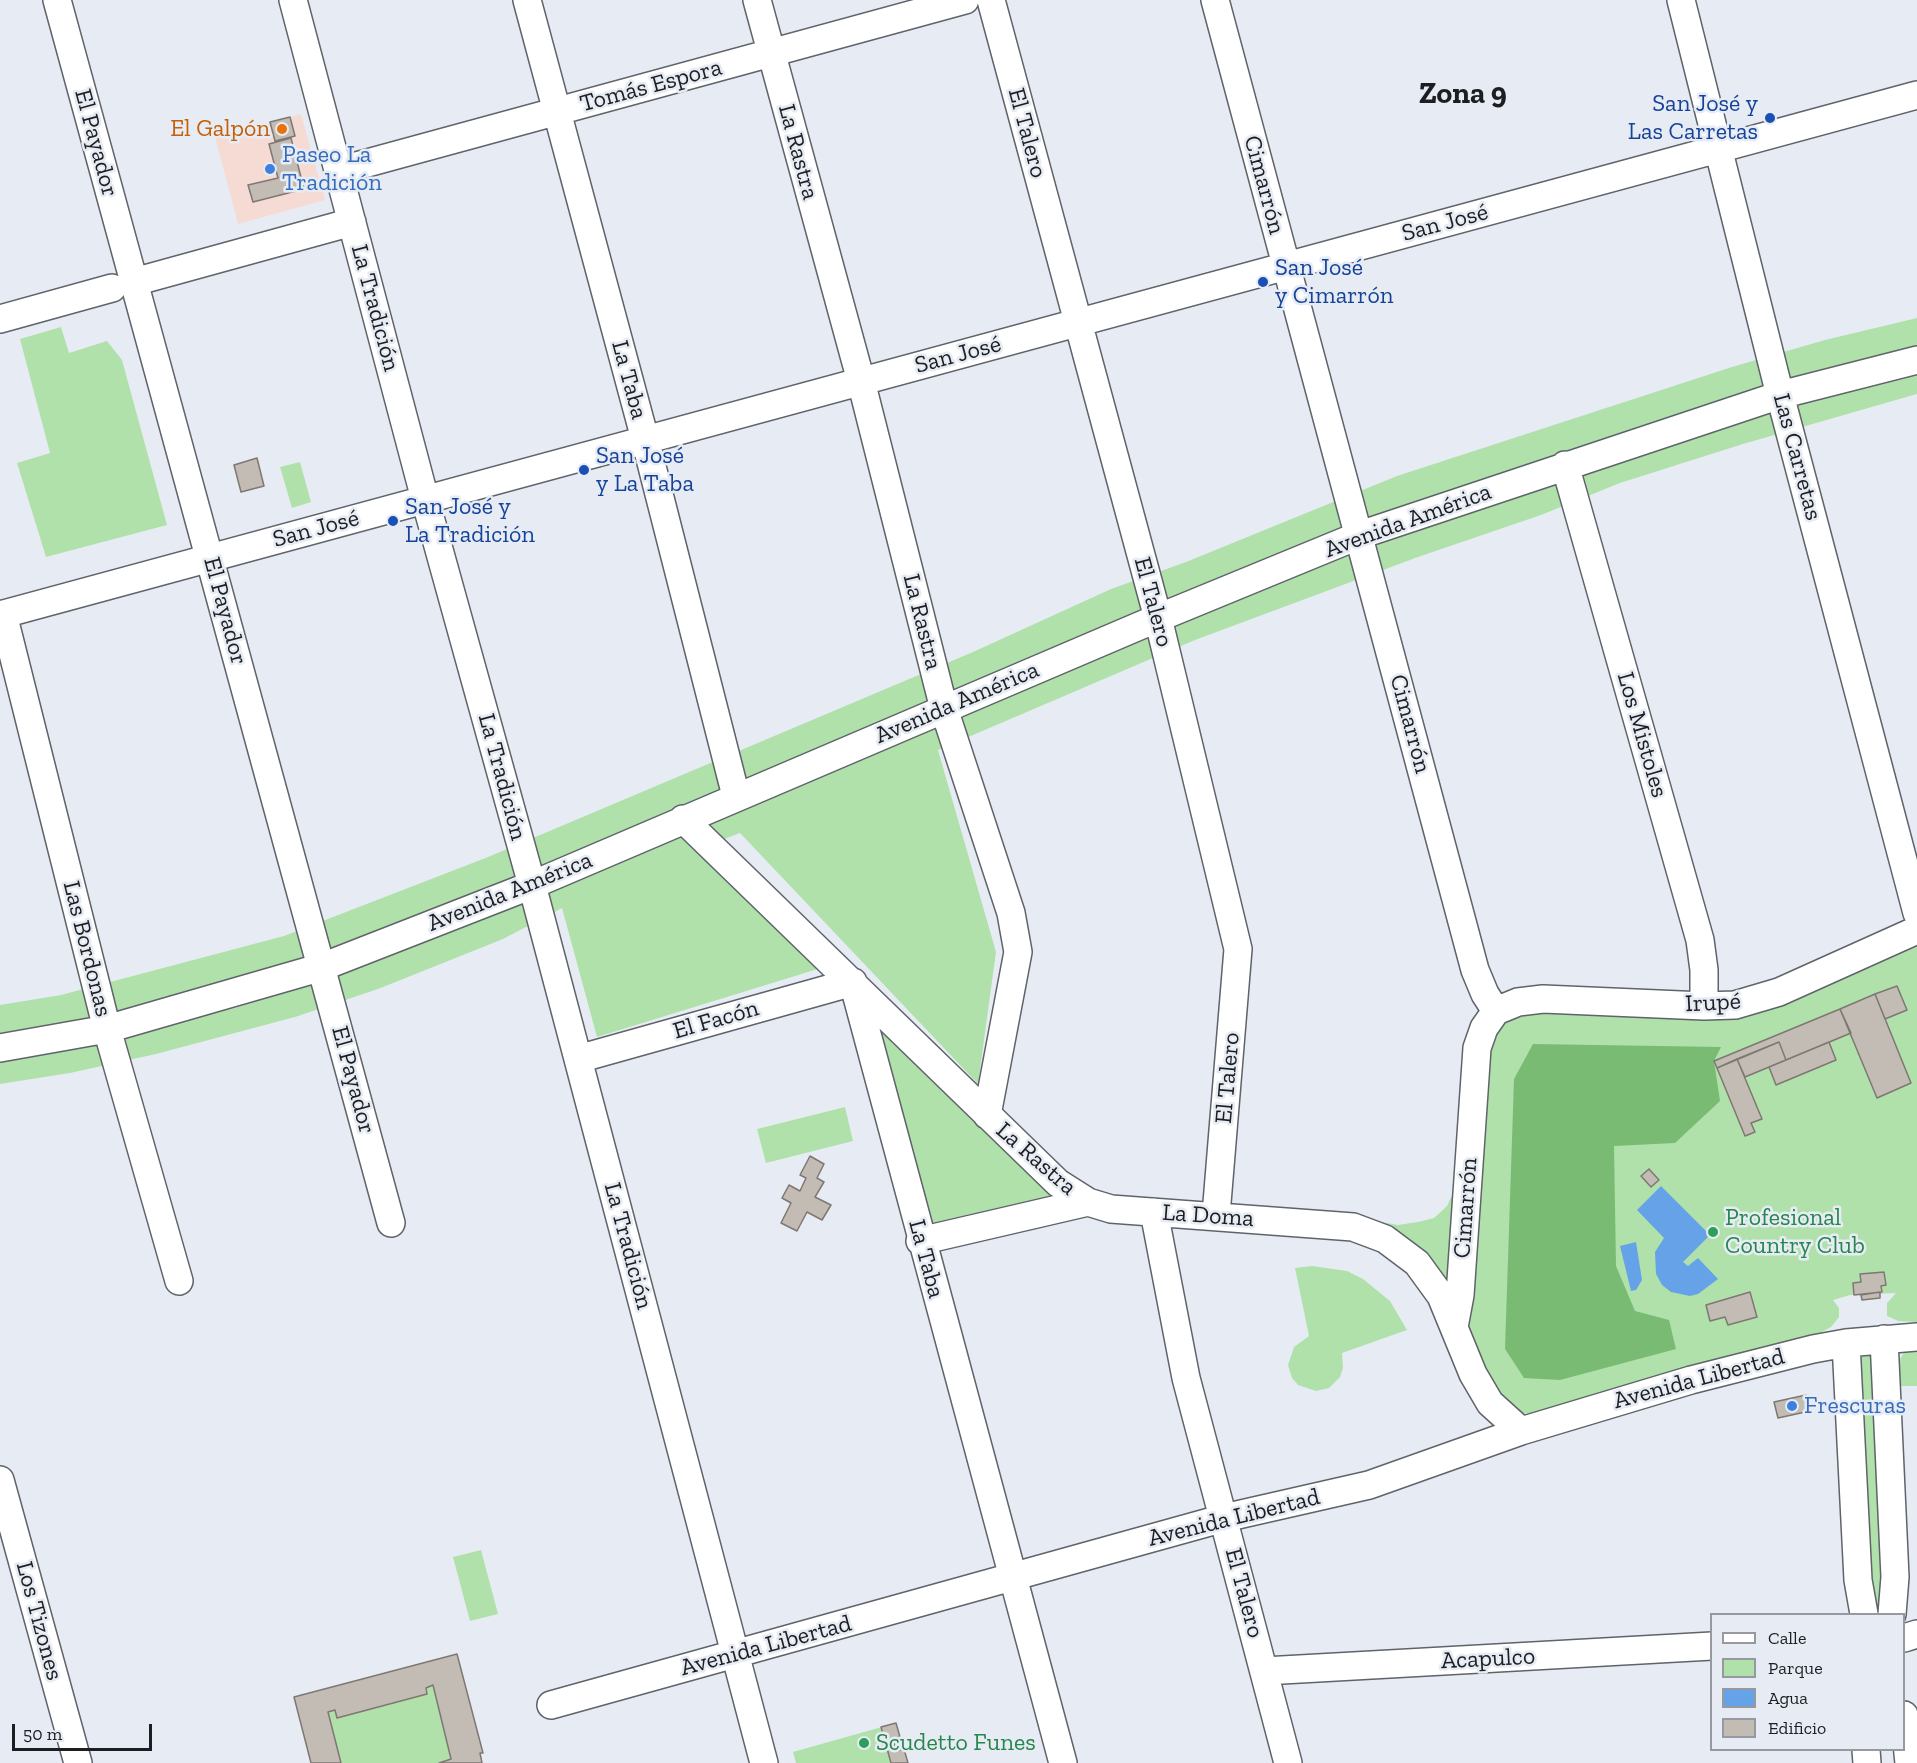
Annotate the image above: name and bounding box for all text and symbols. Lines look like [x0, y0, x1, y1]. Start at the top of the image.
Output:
street label: Tomás Espora [577, 53, 725, 119]
district label: Zona 9 [1419, 76, 1507, 112]
street label: El Talero [1001, 85, 1053, 181]
street label: El Payador [68, 86, 124, 200]
place label: San José y Las Carretas [1628, 90, 1758, 146]
street label: La Rastra [771, 101, 825, 203]
marker: San José y Las Carretas [1763, 111, 1777, 125]
place label: El Galpón [170, 115, 270, 143]
marker: El Galpón [275, 122, 289, 136]
street label: Cimarrón [1237, 133, 1291, 237]
place label: Paseo La Tradición [282, 141, 382, 197]
marker: Paseo La Tradición [263, 162, 277, 176]
street label: San José [1399, 198, 1491, 248]
street label: La Tradición [344, 241, 406, 375]
place label: San José y Cimarrón [1275, 254, 1393, 310]
marker: San José y Cimarrón [1256, 275, 1270, 289]
street label: San José [912, 330, 1004, 380]
street label: La Taba [605, 337, 653, 423]
street label: Las Carretas [1766, 390, 1828, 524]
place label: San José y La Taba [596, 442, 694, 498]
marker: San José y La Taba [577, 463, 591, 477]
street label: Avenida América [1321, 477, 1495, 565]
place label: San José y La Tradición [405, 493, 535, 549]
street label: San José [270, 504, 362, 554]
marker: San José y La Tradición [386, 514, 400, 528]
street label: El Payador [197, 554, 253, 668]
street label: El Talero [1127, 554, 1179, 650]
street label: La Rastra [896, 571, 948, 673]
street label: Avenida América [871, 656, 1043, 750]
street label: Los Mistoles [1610, 669, 1674, 801]
street label: Cimarrón [1383, 672, 1437, 776]
street label: La Tradición [471, 710, 533, 844]
street label: Avenida América [423, 846, 597, 938]
street label: Las Bordonas [56, 878, 118, 1020]
street label: Irupé [1684, 987, 1742, 1019]
street label: El Facón [670, 994, 762, 1046]
street label: El Payador [325, 1023, 381, 1137]
street label: El Talero [1210, 1031, 1246, 1125]
street label: La Rastra [990, 1116, 1082, 1202]
street label: Cimarrón [1448, 1157, 1484, 1259]
street label: La Tradición [597, 1179, 659, 1313]
street label: La Doma [1161, 1198, 1255, 1234]
place label: Profesional Country Club [1725, 1204, 1865, 1260]
street label: La Taba [902, 1216, 950, 1302]
marker: Profesional Country Club [1706, 1225, 1720, 1239]
street label: Avenida Libertad [1610, 1342, 1788, 1416]
place label: Frescuras [1804, 1392, 1906, 1420]
marker: Frescuras [1785, 1399, 1799, 1413]
street label: Avenida Libertad [1145, 1483, 1323, 1553]
street label: El Talero [1218, 1545, 1270, 1641]
street label: Los Tizones [9, 1558, 69, 1684]
street label: Avenida Libertad [677, 1609, 855, 1683]
legend [1710, 1613, 1905, 1751]
text: Calle [1768, 1627, 1806, 1649]
street label: Acapulco [1440, 1642, 1536, 1676]
text: Parque [1768, 1657, 1823, 1679]
text: Agua [1768, 1687, 1808, 1709]
scale bar [15, 1712, 154, 1750]
text: Edificio [1768, 1717, 1826, 1739]
text: 50 m [23, 1723, 62, 1745]
place label: Scudetto Funes [876, 1729, 1036, 1757]
marker: Scudetto Funes [857, 1736, 871, 1750]

